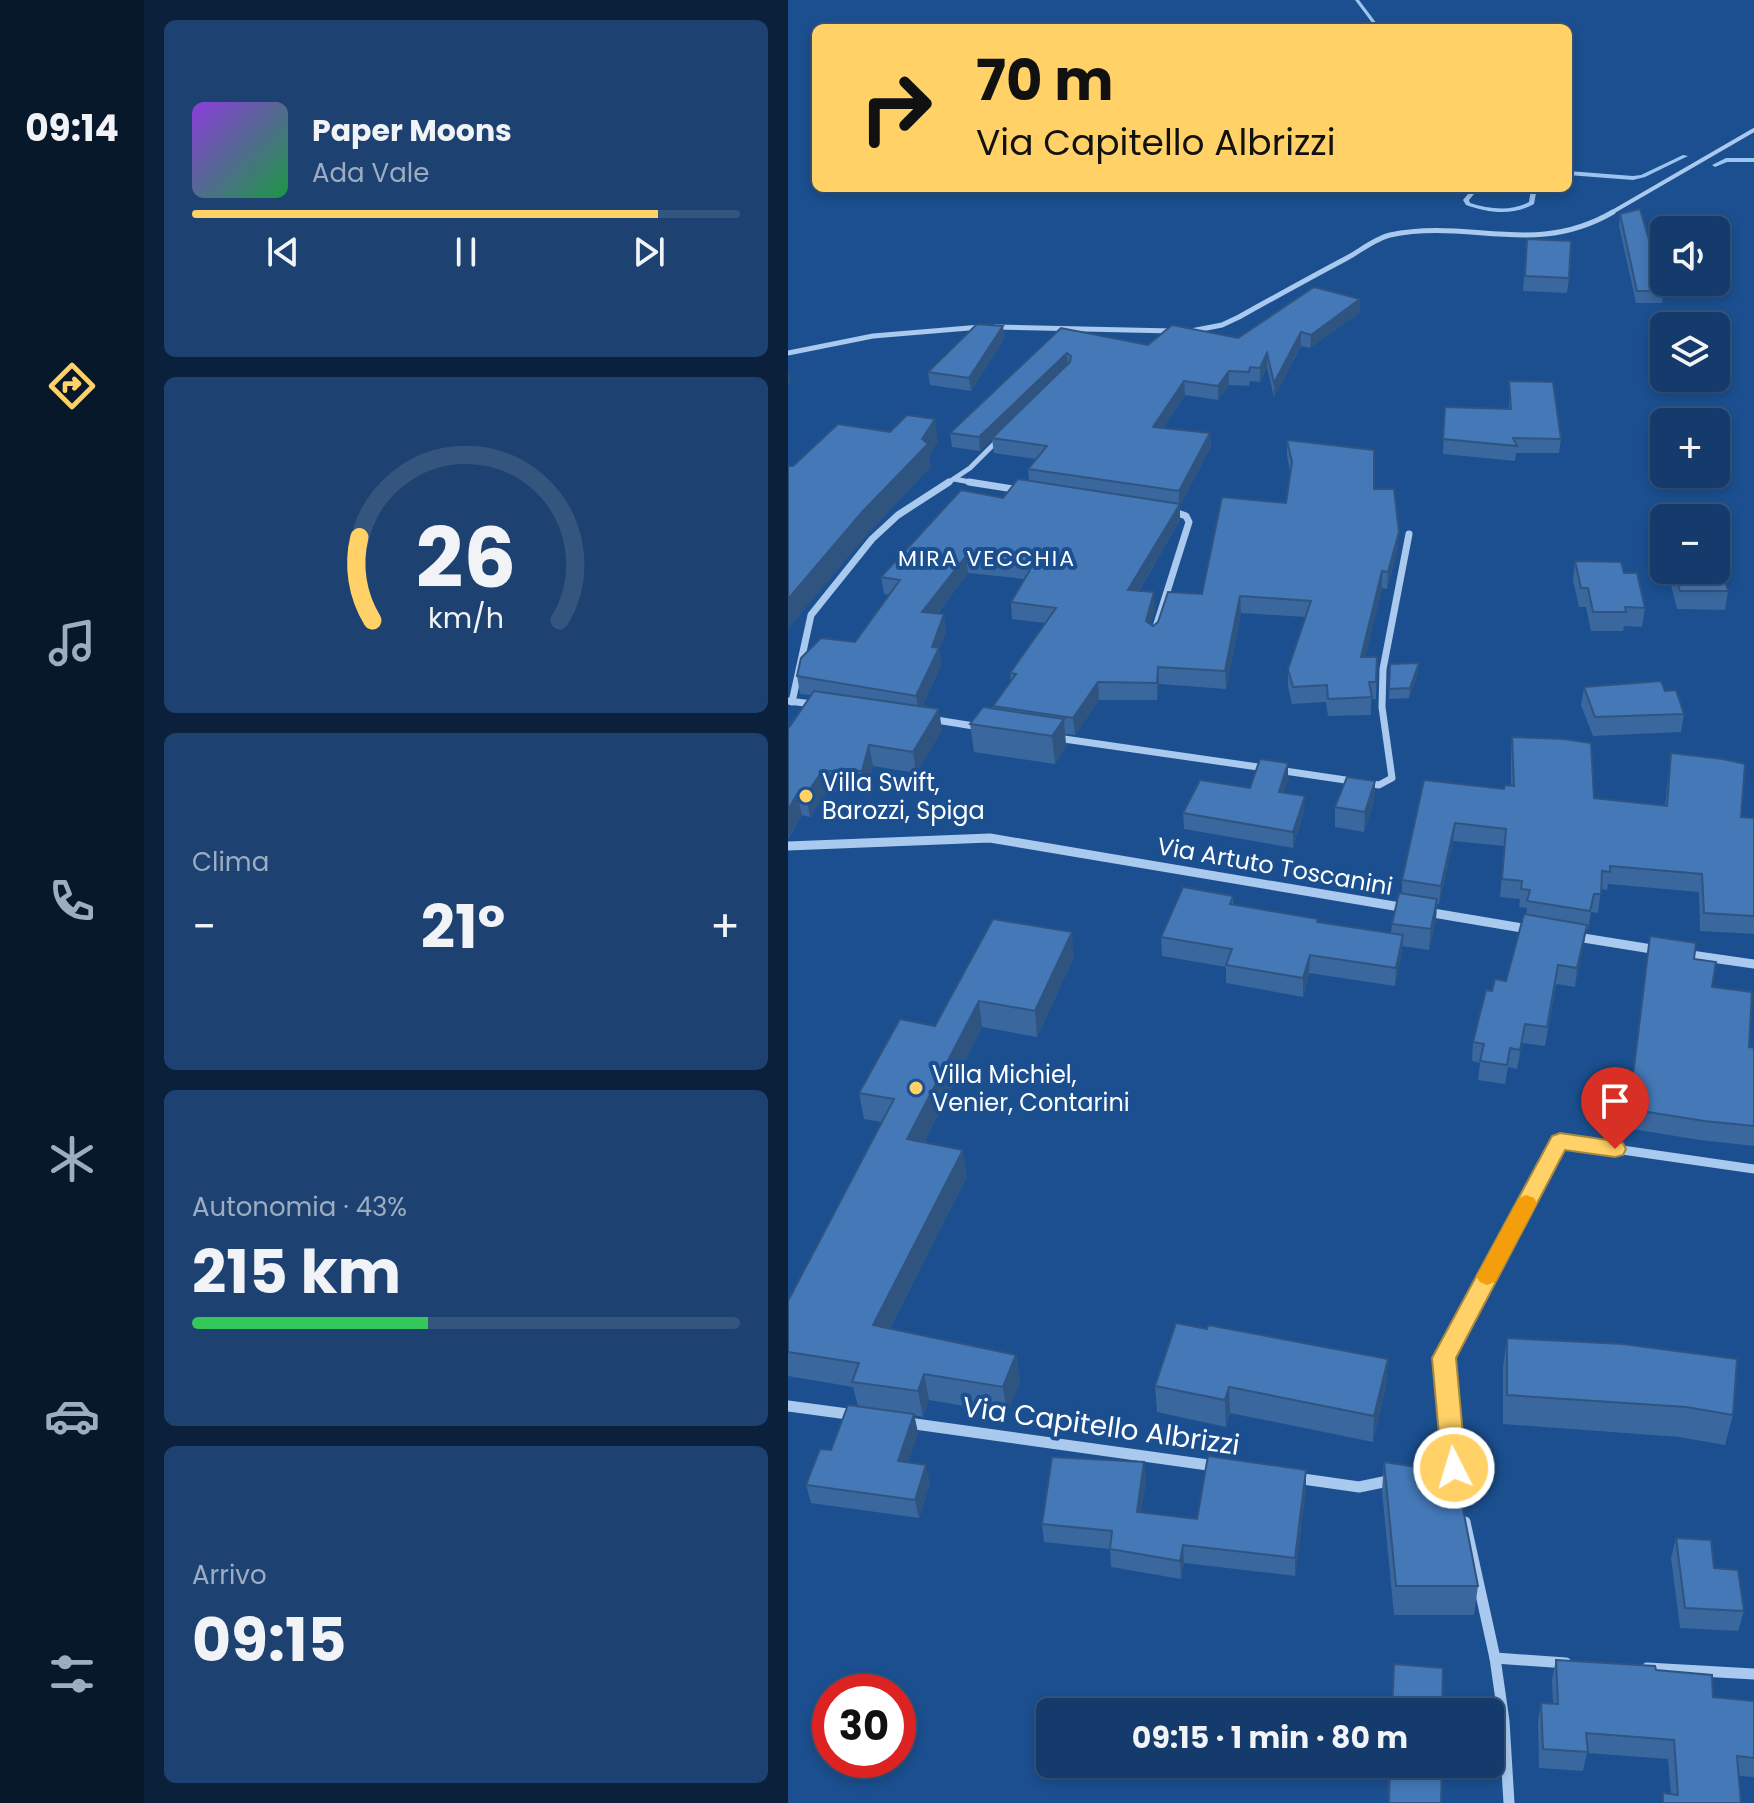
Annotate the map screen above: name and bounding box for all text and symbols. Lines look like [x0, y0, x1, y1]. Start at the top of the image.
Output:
text: 70 m [976, 41, 1114, 120]
icon: right [844, 56, 948, 160]
text: 09:14 [25, 103, 119, 154]
text: Paper Moons [312, 109, 512, 152]
text: Via Capitello Albrizzi [976, 117, 1336, 168]
text: Ada Vale [312, 155, 429, 191]
map controls [1650, 216, 1730, 584]
button: sound [1650, 216, 1730, 296]
icon: previous [261, 230, 305, 274]
icon: pause [444, 230, 488, 274]
icon: next [627, 230, 671, 274]
button: layers [1650, 312, 1730, 392]
icon: directions [44, 358, 100, 414]
button: + [1650, 408, 1730, 488]
text: 26 [416, 499, 516, 615]
button: − [1650, 504, 1730, 584]
district label: MIRA VECCHIA [898, 543, 1076, 574]
text: km/h [428, 598, 504, 638]
icon: music [44, 615, 100, 671]
place label: Villa Swift, Barozzi, Spiga [822, 766, 985, 827]
marker: Villa Swift, Barozzi, Spiga [797, 787, 815, 805]
street label: Via Artuto Toscanini [1155, 829, 1395, 903]
text: Clima [192, 844, 269, 880]
icon: phone [44, 873, 100, 929]
text: 21° [421, 885, 505, 969]
text: − [192, 896, 216, 957]
text: + [710, 896, 740, 957]
place label: Villa Michiel, Venier, Contarini [932, 1058, 1130, 1119]
pin [1581, 1067, 1649, 1149]
marker: Villa Michiel, Venier, Contarini [907, 1079, 925, 1097]
icon: arrive [1593, 1079, 1637, 1123]
icon: climate [44, 1131, 100, 1187]
text: Autonomia · 43% [192, 1189, 407, 1225]
text: 215 km [192, 1230, 401, 1314]
street label: Via Capitello Albrizzi [960, 1387, 1242, 1465]
icon: car [44, 1388, 100, 1444]
position arrow [1412, 1426, 1496, 1510]
text: Arrivo [192, 1557, 267, 1593]
text: 09:15 [192, 1598, 347, 1682]
icon: filters [44, 1646, 100, 1702]
speed limit sign: 30 [812, 1674, 916, 1778]
text: 09:15 · 1 min · 80 m [1132, 1716, 1408, 1759]

